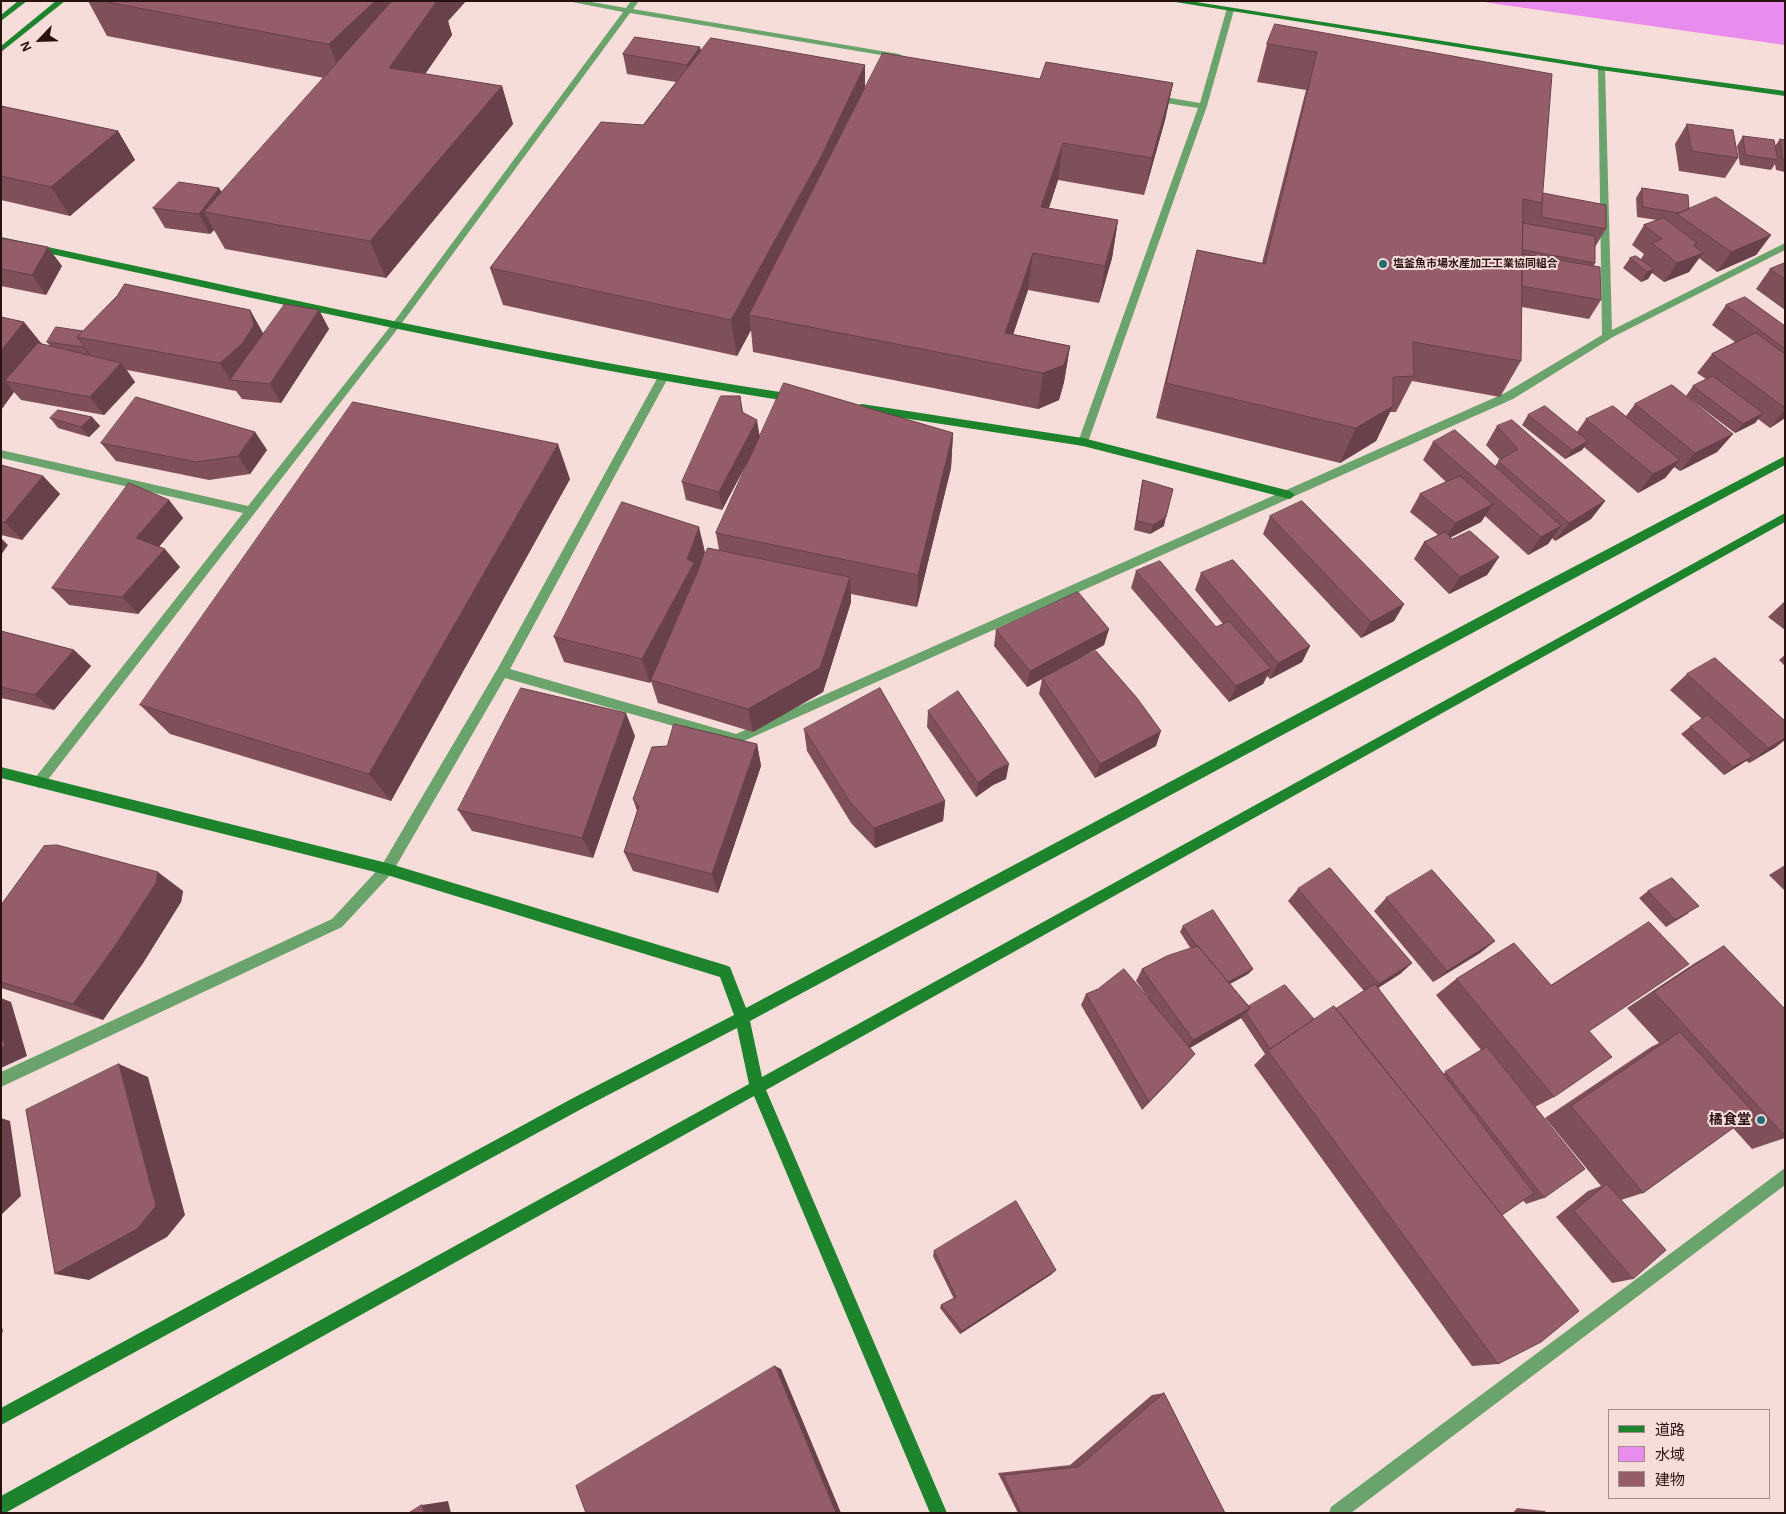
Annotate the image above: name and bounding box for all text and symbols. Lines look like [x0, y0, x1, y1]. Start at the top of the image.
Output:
north arrow [15, 15, 65, 65]
text: N [18, 39, 35, 53]
place label: 塩釜魚市場水産加工工業協同組合 [1393, 257, 1558, 271]
marker: 塩釜魚市場水産加工工業協同組合 [1377, 258, 1389, 270]
place label: 橘食堂 [1709, 1112, 1751, 1128]
marker: 橘食堂 [1755, 1114, 1767, 1126]
legend [1608, 1409, 1771, 1499]
text: 道路 [1655, 1423, 1685, 1438]
text: 水域 [1655, 1448, 1685, 1463]
text: 建物 [1655, 1473, 1685, 1488]

